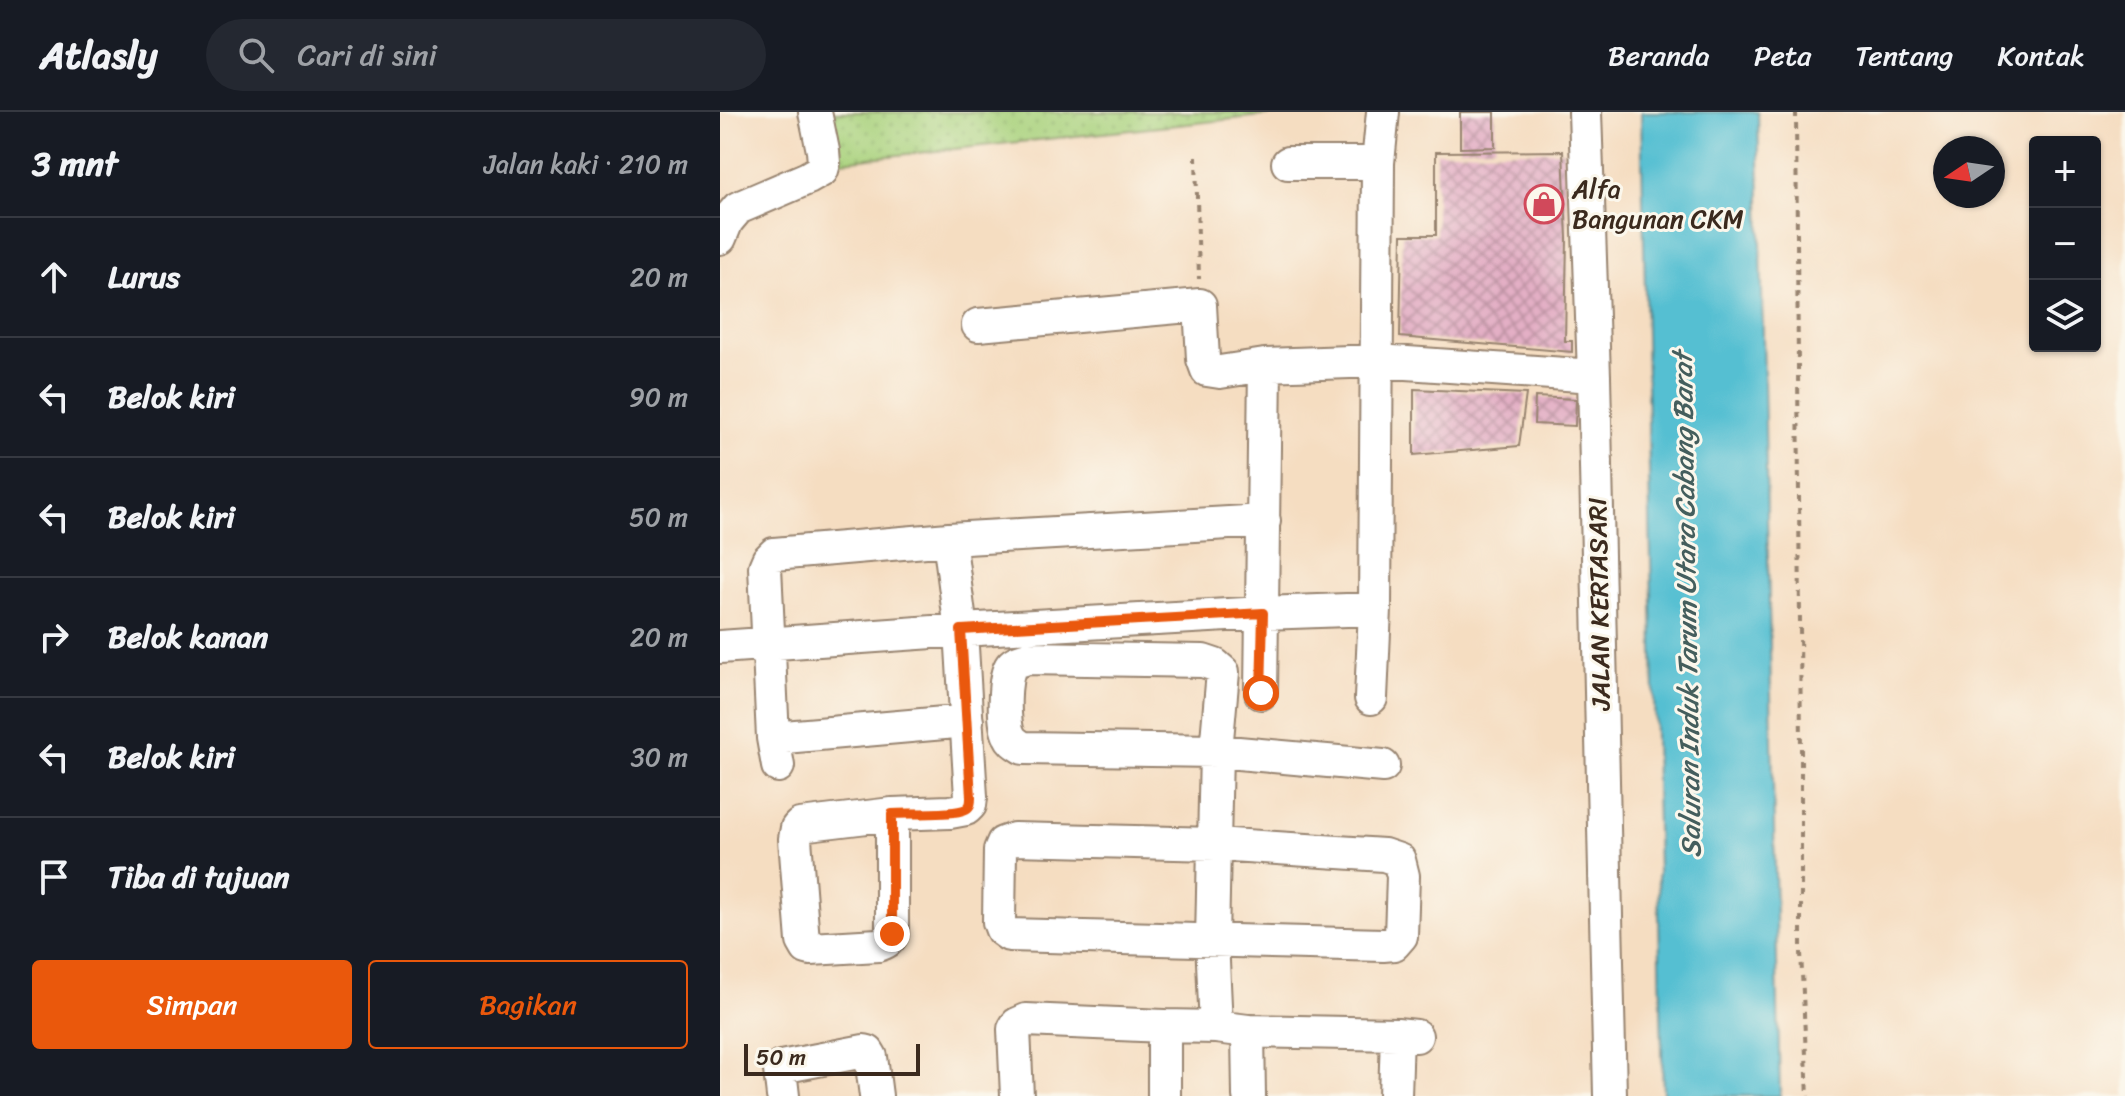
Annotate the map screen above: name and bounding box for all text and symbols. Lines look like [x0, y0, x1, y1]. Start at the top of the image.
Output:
search box [206, 19, 766, 91]
text: Atlasly [40, 22, 158, 89]
text: Cari di sini [298, 28, 437, 82]
text: Beranda [1608, 31, 1710, 80]
text: Peta [1754, 31, 1811, 80]
text: Tentang [1855, 31, 1953, 80]
text: Kontak [1997, 31, 2085, 80]
icon: search [234, 33, 278, 77]
text: 3 mnt [32, 134, 118, 194]
north arrow [1933, 136, 2005, 208]
map controls [2029, 136, 2101, 352]
button: + [2029, 136, 2101, 208]
text: Jalan kaki · 210 m [484, 141, 688, 187]
place label: Alfa Bangunan CKM [1571, 166, 1744, 242]
shop icon: Alfa Bangunan CKM [1523, 183, 1565, 225]
button: − [2029, 208, 2101, 280]
text: Lurus [108, 250, 180, 304]
text: 20 m [630, 254, 688, 300]
icon: ahead [32, 255, 76, 299]
button: layers [2029, 280, 2101, 352]
water label: Saluran Induk Tarum Utara Cabang Barat [1658, 347, 1715, 858]
text: Belok kiri [108, 370, 235, 424]
text: 90 m [629, 374, 688, 420]
icon: left [32, 375, 76, 419]
text: Belok kiri [108, 490, 235, 544]
text: 50 m [629, 494, 688, 540]
icon: left [32, 495, 76, 539]
street label: JALAN KERTASARI [1574, 497, 1624, 712]
text: Belok kanan [108, 610, 268, 664]
text: 20 m [630, 614, 688, 660]
icon: right [32, 615, 76, 659]
route start [1243, 675, 1279, 711]
text: Belok kiri [108, 730, 235, 784]
text: 30 m [631, 734, 688, 780]
icon: left [32, 735, 76, 779]
text: Tiba di tujuan [108, 850, 289, 904]
icon: arrive [32, 855, 76, 899]
route end [874, 916, 910, 952]
button: Simpan [32, 960, 352, 1049]
button: Bagikan [368, 960, 688, 1049]
text: 50 m [756, 1038, 806, 1077]
scale bar [744, 1040, 920, 1076]

